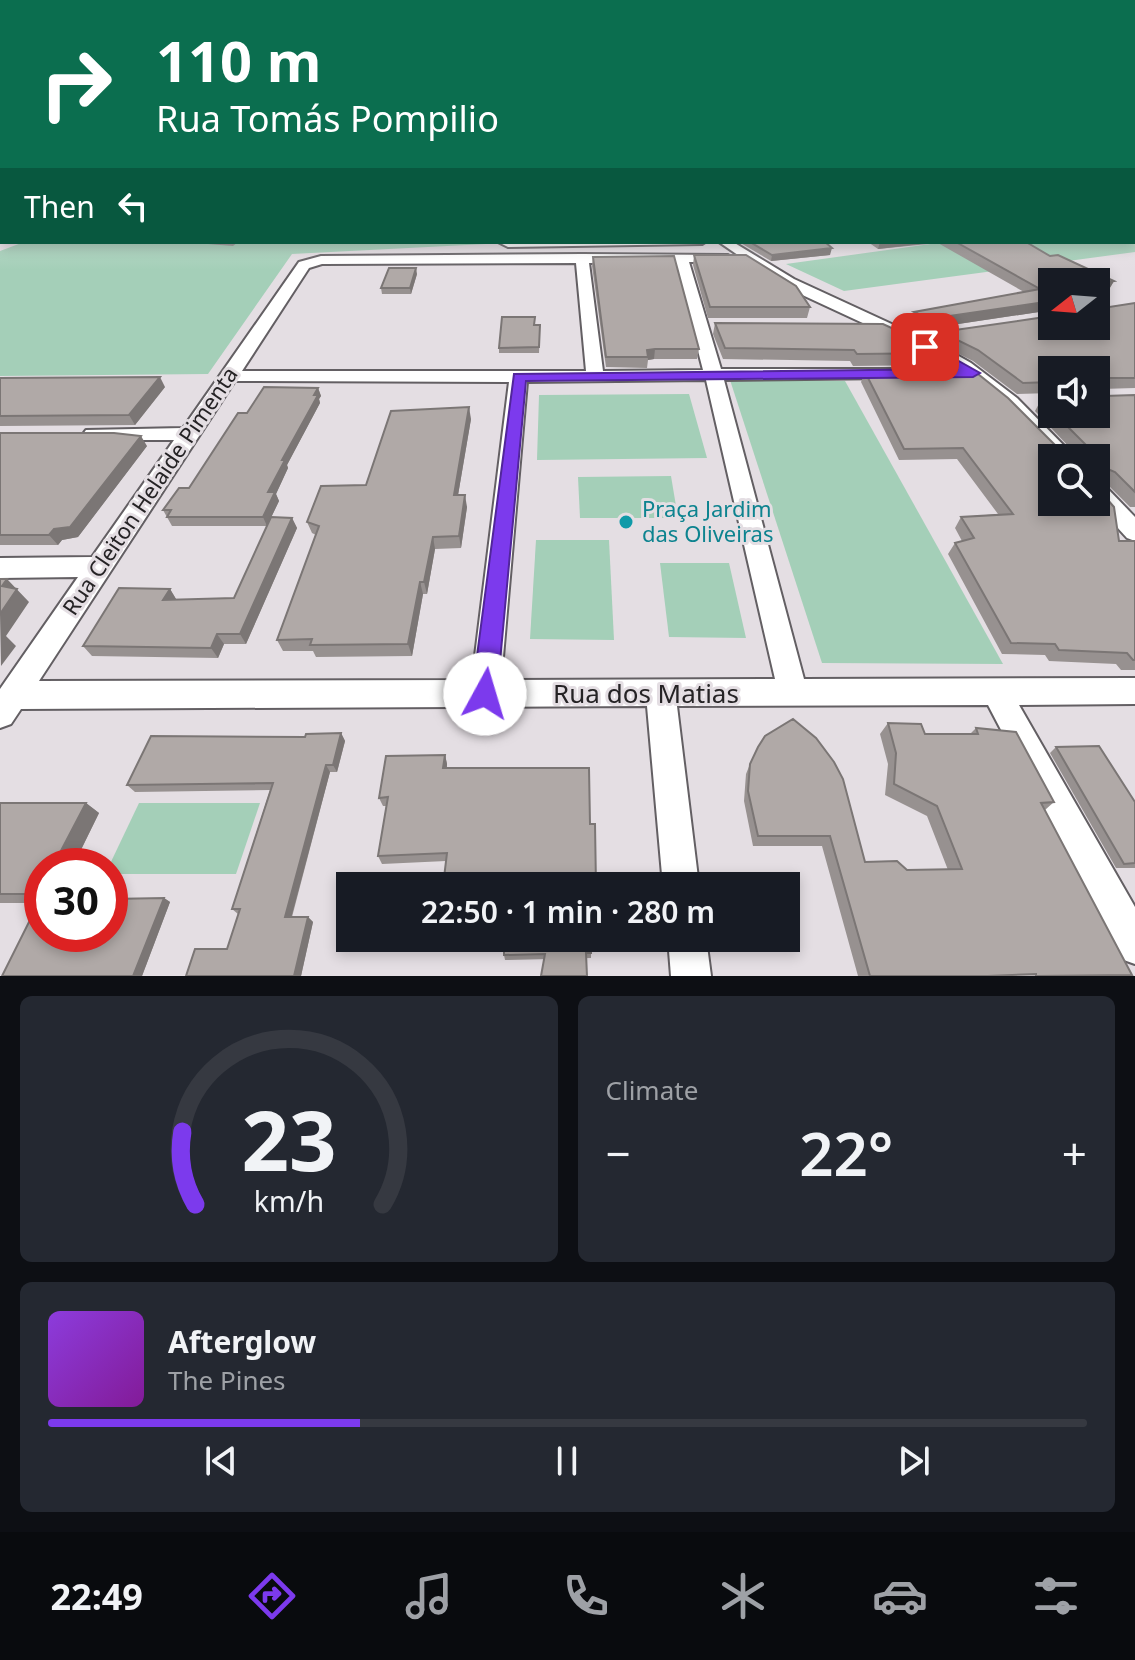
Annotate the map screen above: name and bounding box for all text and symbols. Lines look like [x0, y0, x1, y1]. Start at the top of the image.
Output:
text: 110 m [156, 22, 321, 98]
icon: right [24, 32, 128, 136]
text: Rua Tomás Pompilio [156, 94, 499, 143]
icon: left [111, 184, 155, 228]
text: Then [24, 186, 95, 227]
north arrow [1038, 268, 1110, 340]
map controls [1038, 268, 1110, 516]
pin [891, 313, 959, 381]
icon: arrive [903, 325, 947, 369]
button: sound [1038, 356, 1110, 428]
street label: Rua Cleiton Helaide Pimenta [55, 360, 244, 620]
button: search [1038, 444, 1110, 516]
place label: Praça Jardim das Oliveiras [642, 493, 773, 548]
marker: Praça Jardim das Oliveiras [617, 513, 635, 531]
position arrow [443, 652, 527, 736]
street label: Rua dos Matias [553, 675, 739, 711]
speed limit sign: 30 [24, 848, 128, 952]
text: 22:50 · 1 min · 280 m [421, 891, 715, 932]
text: Climate [606, 1072, 698, 1108]
text: 23 [241, 1082, 336, 1195]
text: 22° [799, 1112, 893, 1194]
text: − [606, 1123, 631, 1183]
text: + [1062, 1123, 1087, 1183]
text: km/h [254, 1181, 324, 1220]
text: Afterglow [168, 1321, 316, 1362]
text: The Pines [168, 1362, 286, 1398]
icon: previous [199, 1439, 243, 1483]
icon: pause [545, 1439, 589, 1483]
icon: next [892, 1439, 936, 1483]
icon: directions [244, 1568, 300, 1624]
icon: music [401, 1568, 457, 1624]
icon: phone [558, 1568, 614, 1624]
icon: climate [715, 1568, 771, 1624]
icon: car [872, 1568, 928, 1624]
icon: filters [1028, 1568, 1084, 1624]
text: 22:49 [50, 1572, 143, 1621]

